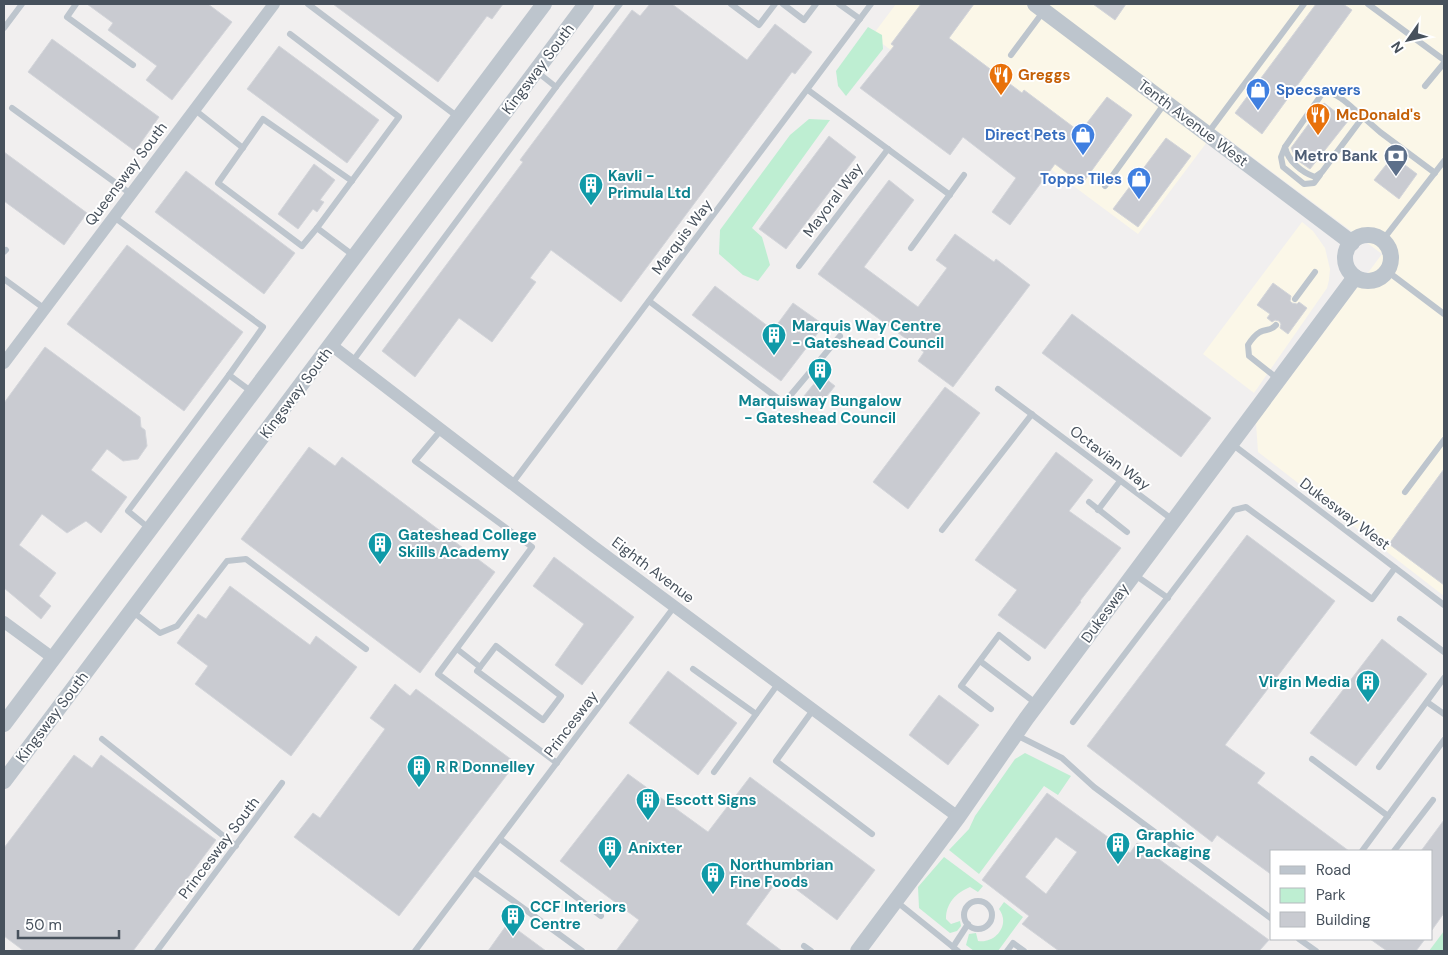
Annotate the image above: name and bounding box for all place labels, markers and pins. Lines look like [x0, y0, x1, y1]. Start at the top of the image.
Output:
restaurant icon: Greggs [988, 62, 1014, 96]
place label: Greggs [1018, 65, 1070, 85]
shop icon: Specsavers [1245, 77, 1271, 111]
place label: Specsavers [1276, 80, 1361, 100]
restaurant icon: McDonald's [1305, 102, 1331, 136]
place label: McDonald's [1336, 105, 1421, 125]
shop icon: Direct Pets [1070, 122, 1096, 156]
place label: Direct Pets [985, 125, 1066, 145]
bank icon: Metro Bank [1383, 143, 1409, 177]
place label: Metro Bank [1294, 146, 1378, 166]
place label: Kavli - Primula Ltd [608, 166, 691, 203]
shop icon: Topps Tiles [1126, 166, 1152, 200]
place label: Topps Tiles [1040, 169, 1122, 189]
building icon: Kavli - Primula Ltd [578, 172, 604, 206]
place label: Marquis Way Centre - Gateshead Council [792, 316, 944, 353]
building icon: Marquis Way Centre - Gateshead Council [761, 322, 787, 356]
building icon: Marquisway Bungalow - Gateshead Council [807, 357, 833, 391]
place label: Marquisway Bungalow - Gateshead Council [738, 391, 902, 428]
place label: Gateshead College Skills Academy [398, 525, 537, 562]
building icon: Gateshead College Skills Academy [367, 531, 393, 565]
building icon: Virgin Media [1355, 669, 1381, 703]
place label: Virgin Media [1258, 672, 1350, 692]
building icon: R R Donnelley [406, 754, 432, 788]
place label: R R Donnelley [436, 757, 535, 777]
building icon: Escott Signs [635, 787, 661, 821]
place label: Escott Signs [666, 790, 757, 810]
place label: Graphic Packaging [1136, 825, 1211, 862]
building icon: Graphic Packaging [1105, 831, 1131, 865]
building icon: Anixter [597, 835, 623, 869]
place label: Anixter [628, 838, 682, 858]
place label: Northumbrian Fine Foods [730, 855, 833, 892]
building icon: Northumbrian Fine Foods [700, 861, 726, 895]
place label: CCF Interiors Centre [530, 897, 626, 934]
building icon: CCF Interiors Centre [500, 903, 526, 937]

